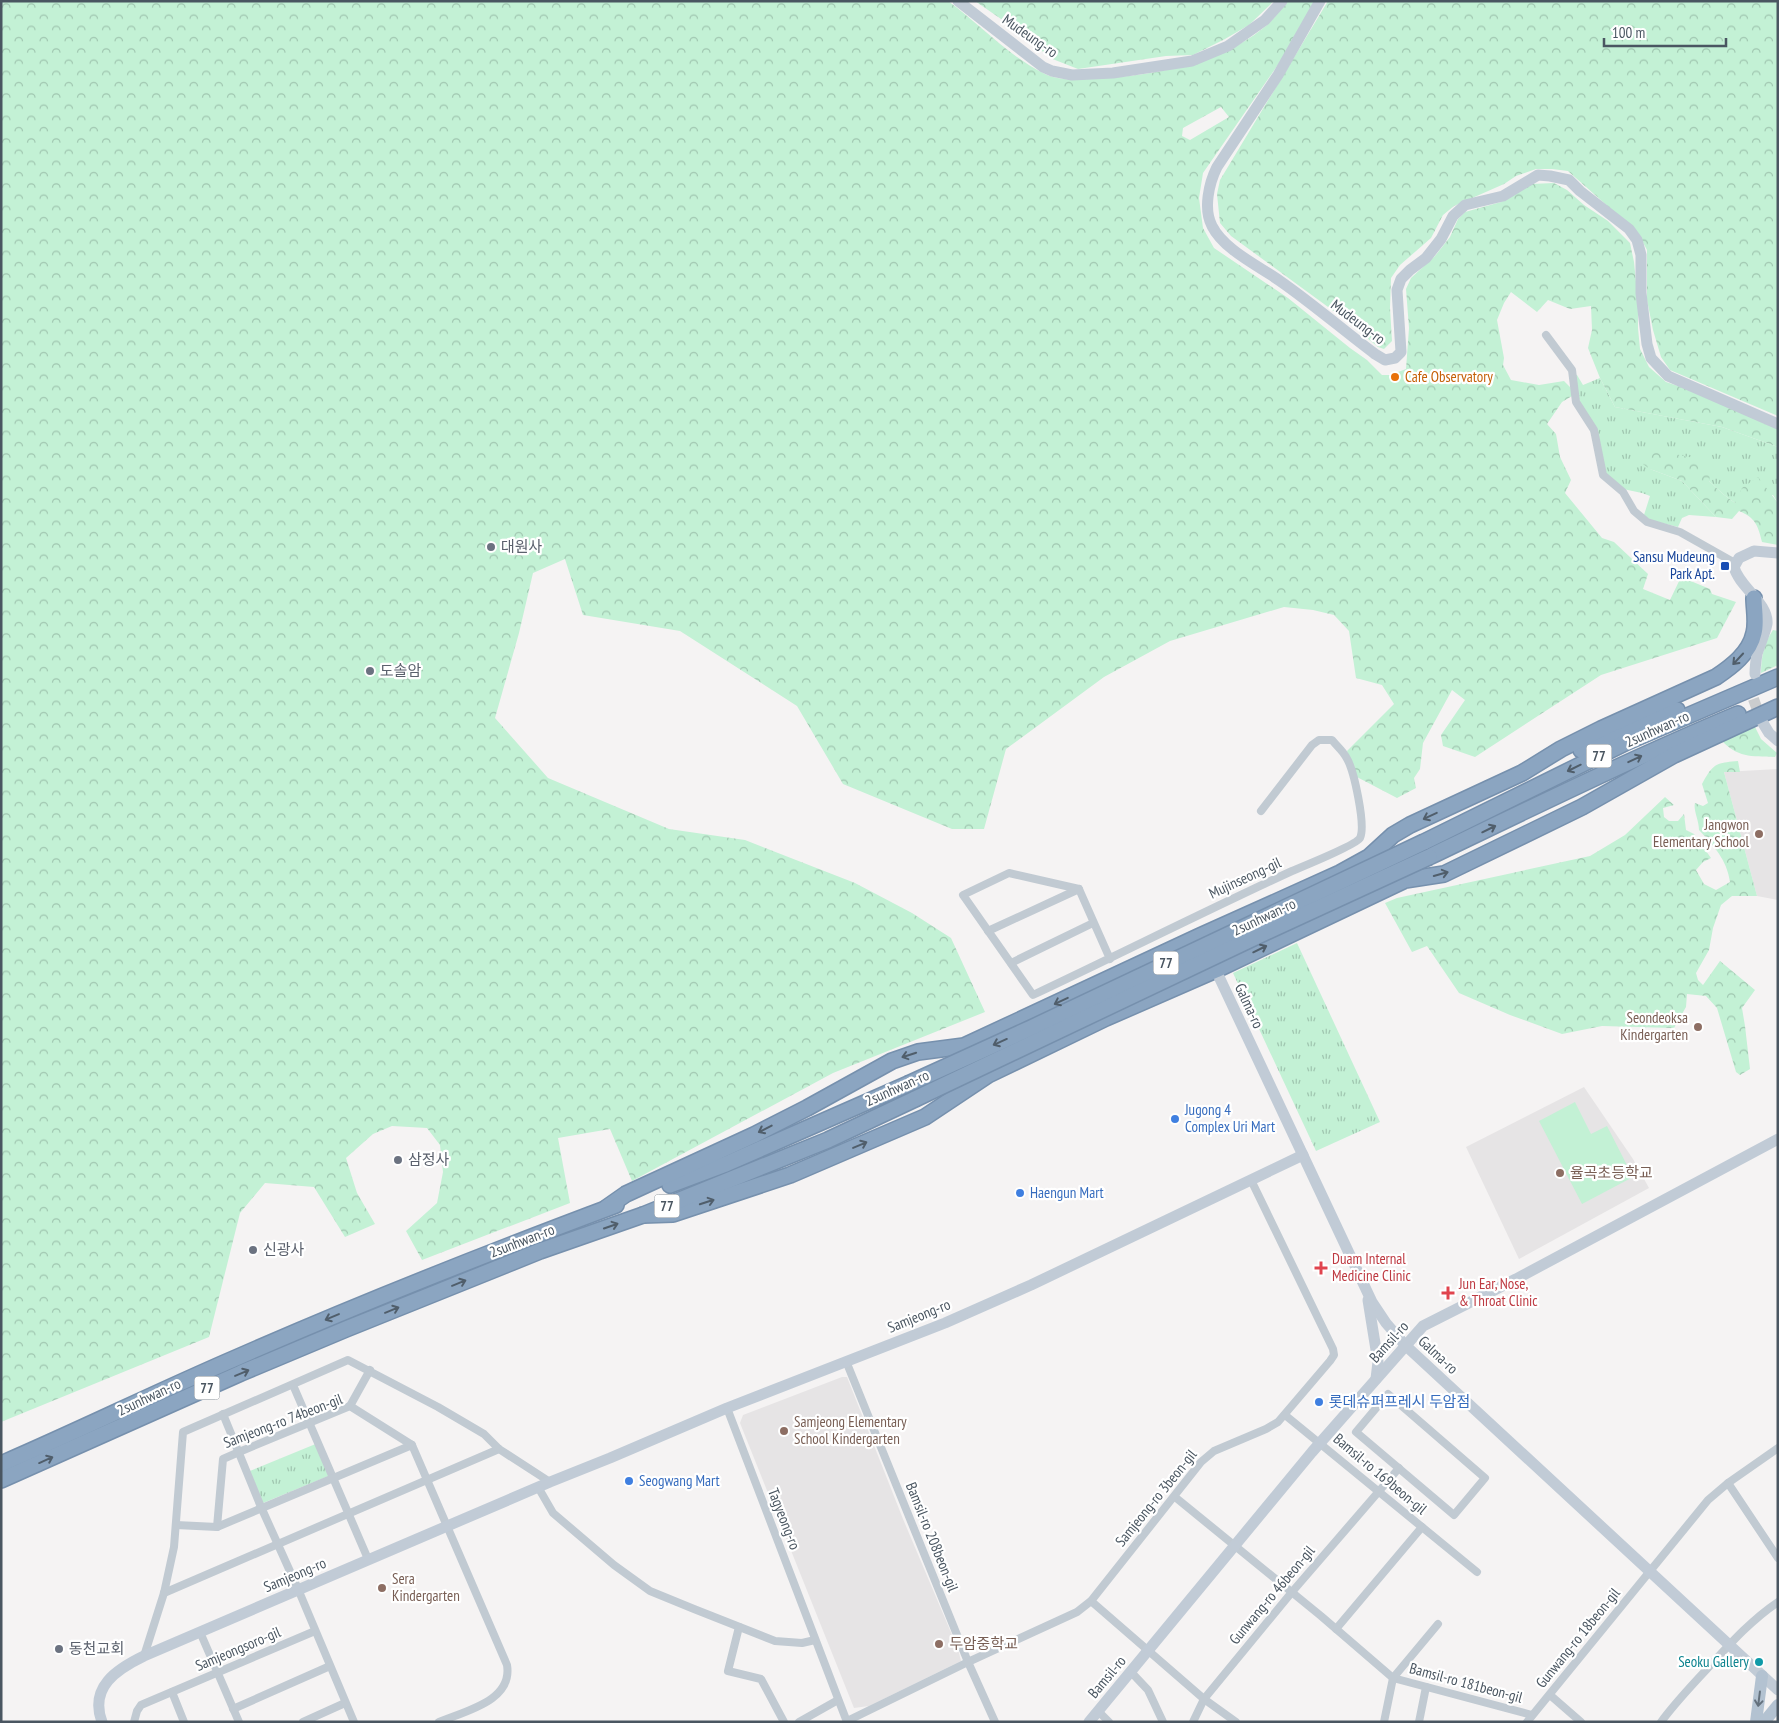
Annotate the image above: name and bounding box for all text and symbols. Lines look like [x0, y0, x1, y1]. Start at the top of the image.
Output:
street label: Mudeung-ro [999, 10, 1062, 62]
scale bar [1604, 15, 1726, 47]
text: 100 m [1612, 23, 1645, 42]
street label: Mudeung-ro [1327, 295, 1389, 348]
place label: Cafe Observatory [1405, 367, 1493, 386]
marker: Cafe Observatory [1389, 371, 1401, 383]
place label: 대원사 [501, 537, 543, 556]
marker: 대원사 [485, 541, 497, 553]
place label: Sansu Mudeung Park Apt. [1633, 547, 1715, 583]
marker: Sansu Mudeung Park Apt. [1719, 560, 1731, 572]
one-way arrow [1732, 653, 1744, 665]
place label: 도솔암 [380, 661, 422, 680]
marker: 도솔암 [364, 665, 376, 677]
street label: 2sunhwan-ro [1622, 706, 1692, 751]
road number: 77 [1586, 744, 1612, 768]
one-way arrow [1628, 754, 1643, 764]
one-way arrow [1566, 764, 1581, 774]
one-way arrow [1423, 811, 1438, 821]
place label: Jangwon Elementary School [1653, 815, 1750, 851]
one-way arrow [1481, 823, 1496, 833]
marker: Jangwon Elementary School [1753, 828, 1765, 840]
street label: Mujinseong-gil [1206, 852, 1284, 903]
one-way arrow [1433, 868, 1449, 878]
street label: 2sunhwan-ro [1229, 894, 1299, 940]
one-way arrow [1252, 944, 1267, 953]
road number: 77 [1154, 951, 1178, 974]
street label: Galma-ro [1231, 980, 1268, 1031]
one-way arrow [1054, 997, 1069, 1006]
place label: Seondeoksa Kindergarten [1620, 1008, 1688, 1044]
marker: Seondeoksa Kindergarten [1692, 1021, 1704, 1033]
one-way arrow [993, 1038, 1008, 1047]
one-way arrow [901, 1051, 917, 1061]
street label: 2sunhwan-ro [862, 1065, 932, 1110]
place label: Jugong 4 Complex Uri Mart [1184, 1100, 1275, 1136]
marker: Jugong 4 Complex Uri Mart [1169, 1113, 1181, 1125]
one-way arrow [757, 1124, 772, 1134]
one-way arrow [852, 1140, 867, 1149]
place label: 삼정사 [408, 1150, 450, 1169]
marker: 삼정사 [392, 1154, 404, 1166]
place label: 율곡초등학교 [1570, 1163, 1653, 1182]
marker: 율곡초등학교 [1554, 1167, 1566, 1179]
place label: Haengun Mart [1030, 1183, 1104, 1202]
marker: Haengun Mart [1014, 1187, 1026, 1199]
road number: 77 [654, 1194, 680, 1218]
one-way arrow [699, 1197, 715, 1206]
street label: 2sunhwan-ro [487, 1219, 557, 1262]
one-way arrow [603, 1221, 618, 1230]
place label: 신광사 [263, 1240, 305, 1259]
marker: 신광사 [247, 1244, 259, 1256]
place label: Duam Internal Medicine Clinic [1332, 1249, 1412, 1285]
marker: Duam Internal Medicine Clinic [1314, 1261, 1328, 1275]
place label: Jun Ear, Nose, & Throat Clinic [1458, 1274, 1538, 1310]
one-way arrow [451, 1277, 466, 1287]
marker: Jun Ear, Nose, & Throat Clinic [1441, 1286, 1455, 1300]
street label: Samjeong-ro [885, 1294, 953, 1337]
one-way arrow [384, 1305, 399, 1314]
one-way arrow [325, 1312, 340, 1322]
street label: Bamsil-ro [1365, 1317, 1412, 1366]
street label: Galma-ro [1414, 1331, 1462, 1378]
one-way arrow [234, 1367, 249, 1377]
street label: 2sunhwan-ro [114, 1374, 184, 1420]
road number: 77 [194, 1376, 220, 1400]
street label: Samjeong-ro 74beon-gil [221, 1389, 345, 1452]
place label: 롯데슈퍼프레시 두암점 [1329, 1392, 1470, 1411]
marker: 롯데슈퍼프레시 두암점 [1313, 1396, 1325, 1408]
place label: Samjeong Elementary School Kindergarten [794, 1412, 907, 1448]
marker: Samjeong Elementary School Kindergarten [778, 1425, 790, 1437]
street label: Bamsil-ro 169beon-gil [1330, 1429, 1431, 1519]
street label: Samjeong-ro 3beon-gil [1111, 1445, 1201, 1550]
one-way arrow [38, 1455, 53, 1465]
place label: Seogwang Mart [639, 1471, 720, 1490]
marker: Seogwang Mart [623, 1475, 635, 1487]
street label: Bamsil-ro 208beon-gil [902, 1479, 963, 1595]
street label: Tagyeong-ro [764, 1485, 805, 1552]
street label: Gunwang-ro 46beon-gil [1225, 1541, 1319, 1648]
street label: Samjeong-ro [261, 1553, 329, 1596]
place label: Sera Kindergarten [392, 1569, 460, 1605]
marker: Sera Kindergarten [376, 1582, 388, 1594]
street label: Gunwang-ro 18beon-gil [1531, 1583, 1624, 1692]
street label: Samjeongsoro-gil [192, 1622, 284, 1675]
place label: 두암중학교 [949, 1634, 1018, 1653]
marker: 두암중학교 [933, 1638, 945, 1650]
place label: 동천교회 [69, 1639, 124, 1658]
marker: 동천교회 [53, 1643, 65, 1655]
street label: Bamsil-ro [1083, 1652, 1130, 1702]
place label: Seoku Gallery [1678, 1652, 1749, 1671]
marker: Seoku Gallery [1753, 1656, 1765, 1668]
street label: Bamsil-ro 181beon-gil [1408, 1658, 1525, 1707]
one-way arrow [1754, 1690, 1764, 1706]

